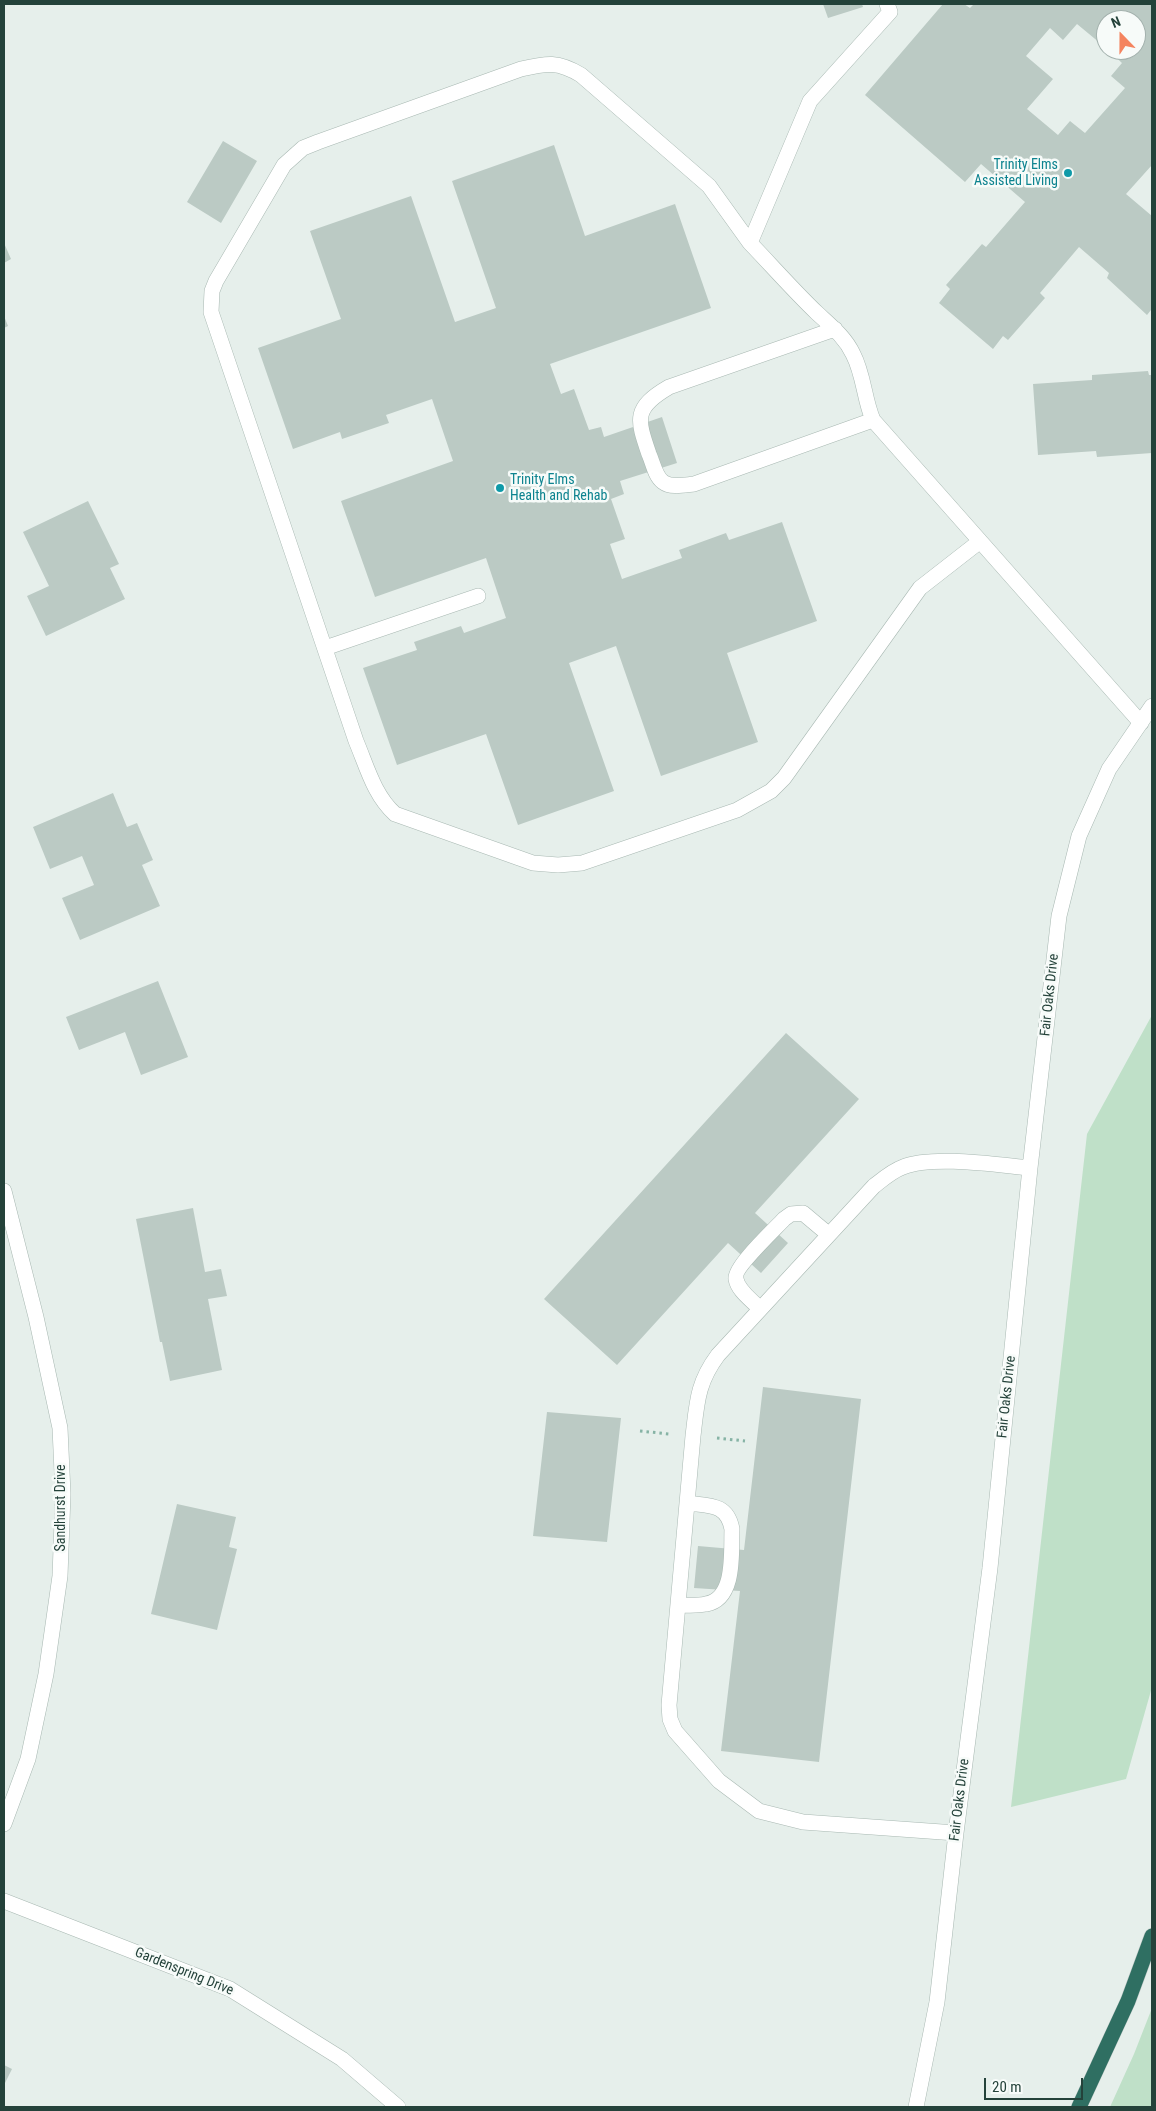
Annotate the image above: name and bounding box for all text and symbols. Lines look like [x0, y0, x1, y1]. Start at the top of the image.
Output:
north arrow [1096, 10, 1146, 60]
text: N [1109, 13, 1123, 31]
place label: Trinity Elms Assisted Living [974, 157, 1058, 190]
marker: Trinity Elms Assisted Living [1062, 167, 1074, 179]
place label: Trinity Elms Health and Rehab [510, 472, 607, 504]
marker: Trinity Elms Health and Rehab [494, 482, 506, 494]
street label: Fair Oaks Drive [1037, 953, 1063, 1037]
street label: Fair Oaks Drive [994, 1355, 1020, 1439]
street label: Sandhurst Drive [53, 1464, 69, 1552]
street label: Fair Oaks Drive [947, 1758, 973, 1842]
street label: Gardenspring Drive [132, 1945, 236, 1999]
scale bar [986, 2068, 1085, 2100]
text: 20 m [992, 2078, 1022, 2096]

